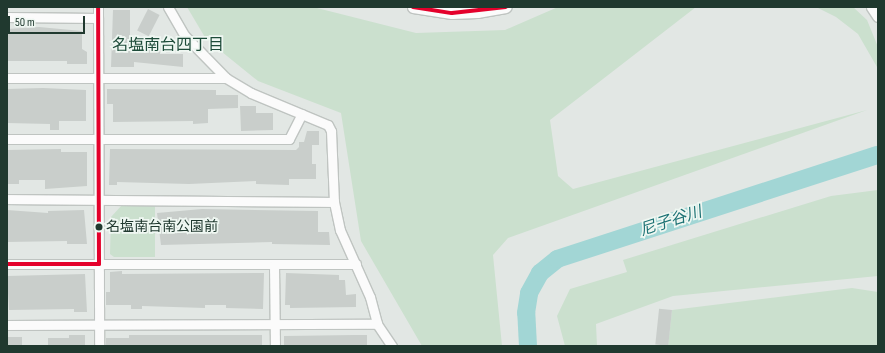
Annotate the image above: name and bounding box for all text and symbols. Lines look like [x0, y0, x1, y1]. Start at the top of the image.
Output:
scale bar [10, 8, 87, 34]
text: 50 m [15, 15, 35, 30]
district label: 名塩南台四丁目 [112, 36, 224, 56]
water label: 尼子谷川 [638, 203, 704, 241]
place label: 名塩南台南公園前 [106, 219, 218, 235]
marker: 名塩南台南公園前 [94, 222, 104, 232]

